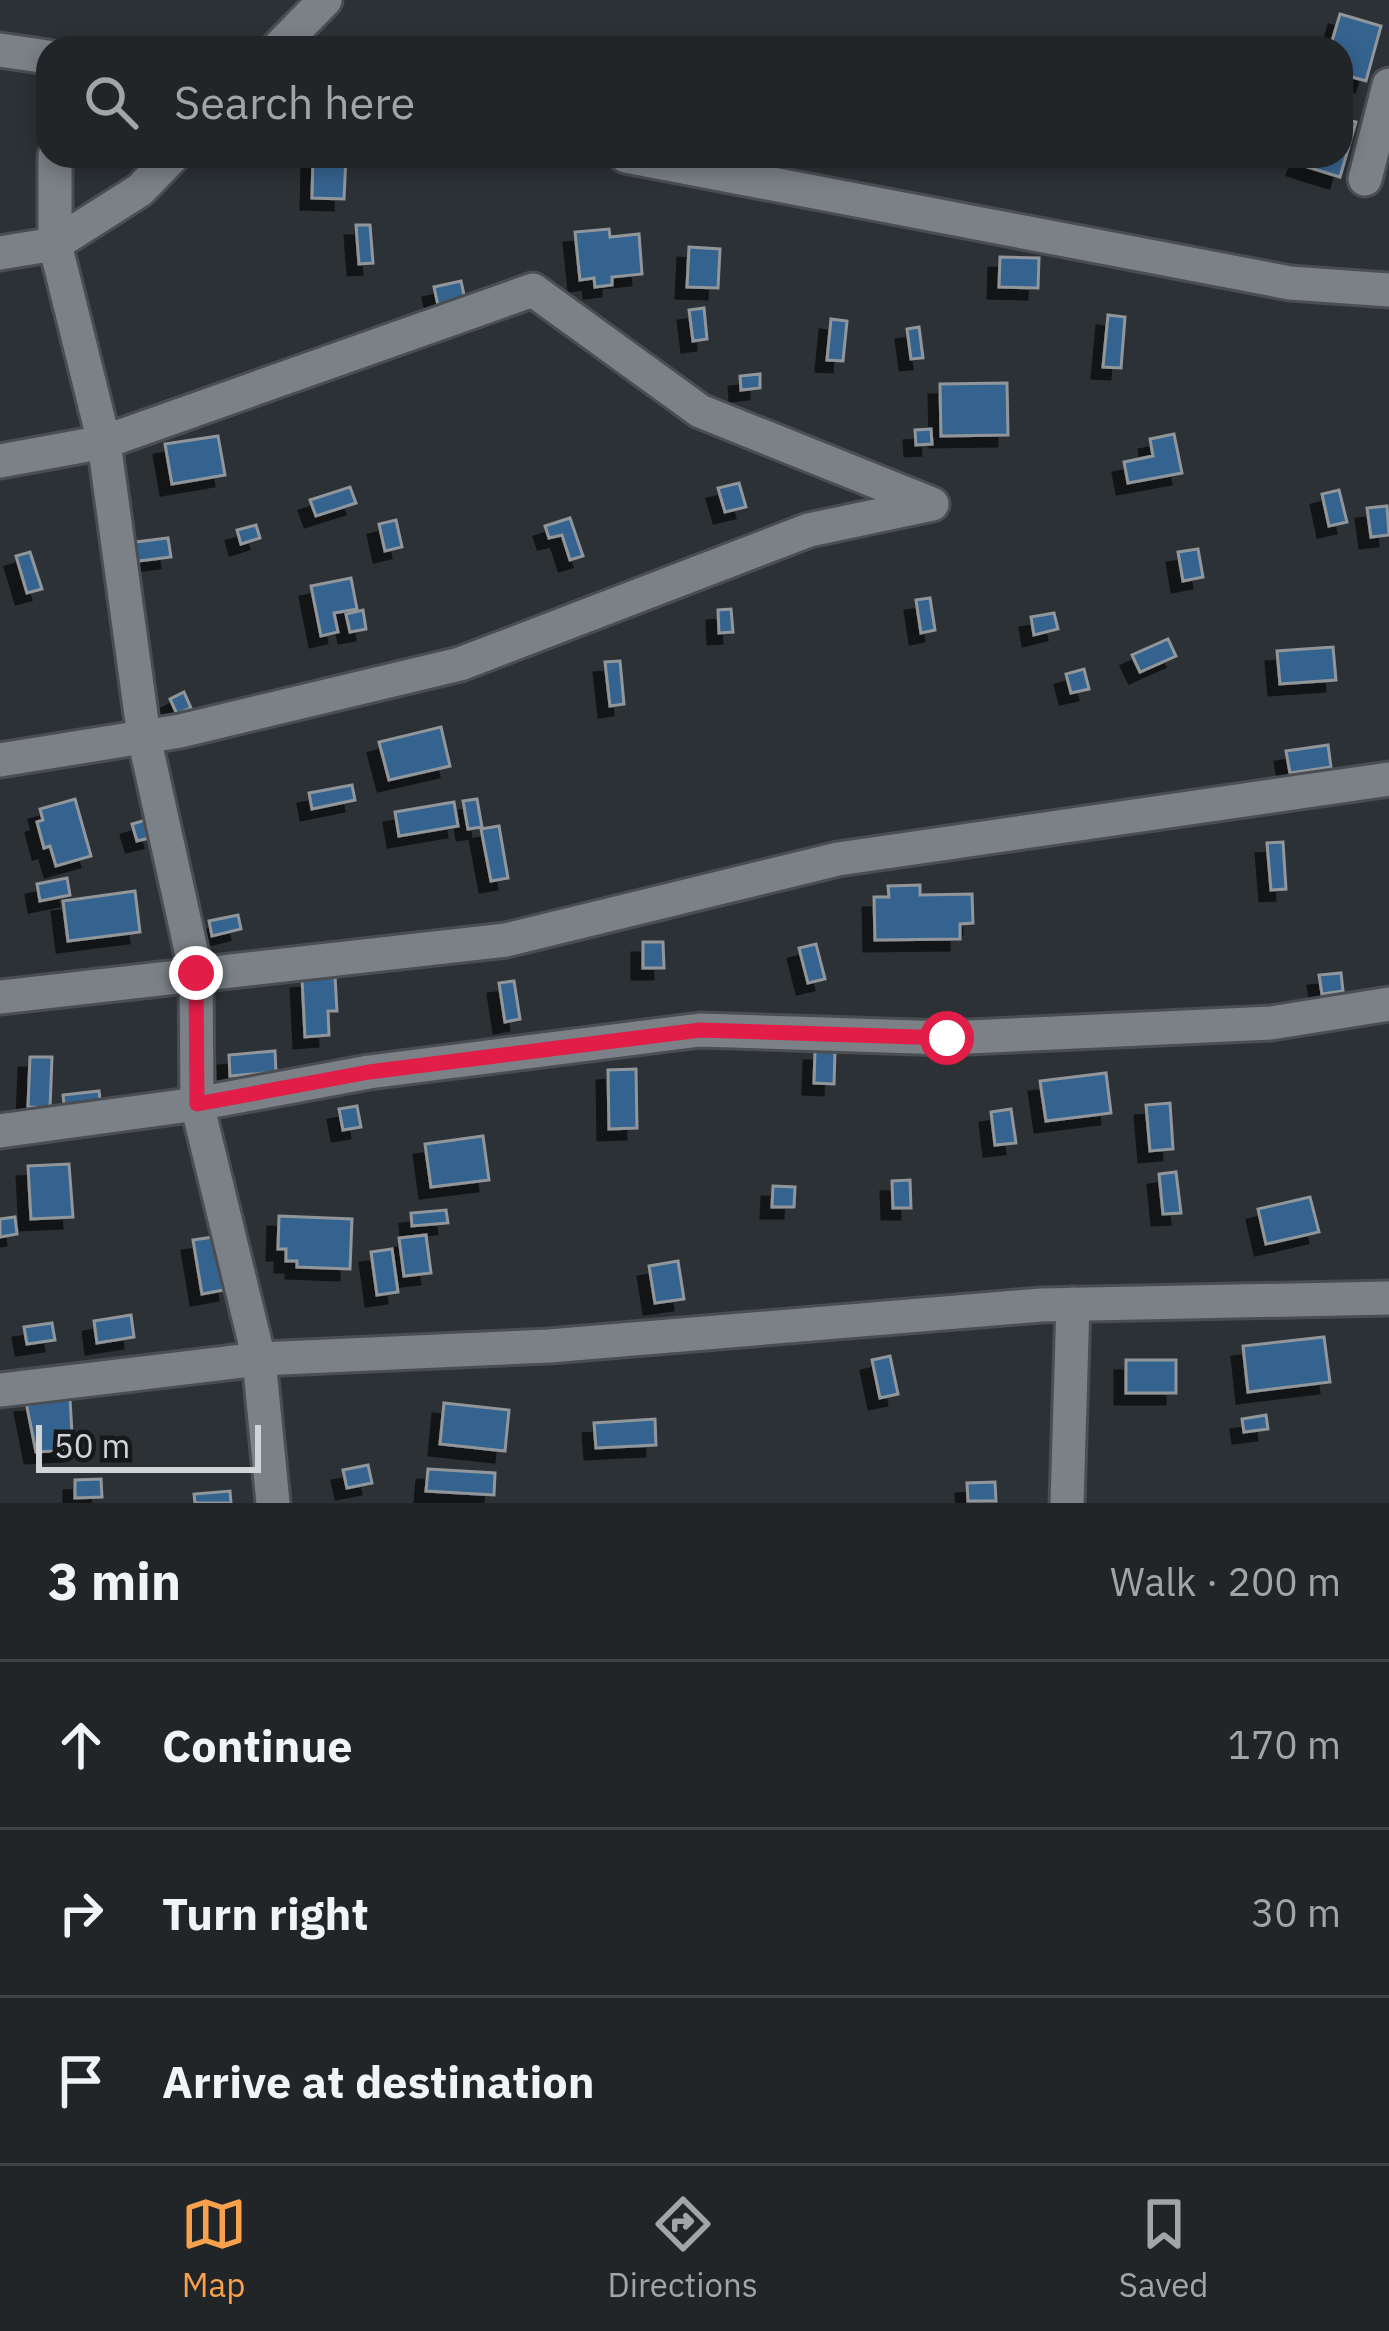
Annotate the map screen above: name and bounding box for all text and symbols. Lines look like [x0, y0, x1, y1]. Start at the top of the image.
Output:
search box [36, 36, 1353, 168]
icon: search [78, 69, 144, 135]
text: Search here [174, 73, 415, 131]
route end [169, 946, 223, 1000]
route start [920, 1011, 974, 1065]
scale bar [36, 1419, 261, 1472]
text: 50 m [54, 1424, 130, 1467]
text: 3 min [48, 1548, 181, 1614]
text: Walk · 200 m [1110, 1556, 1341, 1607]
icon: ahead [48, 1712, 114, 1778]
text: Continue [162, 1716, 353, 1774]
text: 170 m [1228, 1719, 1341, 1770]
icon: right [48, 1880, 114, 1946]
text: Turn right [162, 1884, 369, 1942]
text: 30 m [1251, 1887, 1341, 1938]
icon: arrive [48, 2048, 114, 2114]
text: Arrive at destination [162, 2052, 595, 2110]
tab: Map [181, 2191, 247, 2306]
tab: Directions [608, 2191, 758, 2306]
tab: Saved [1119, 2191, 1208, 2306]

